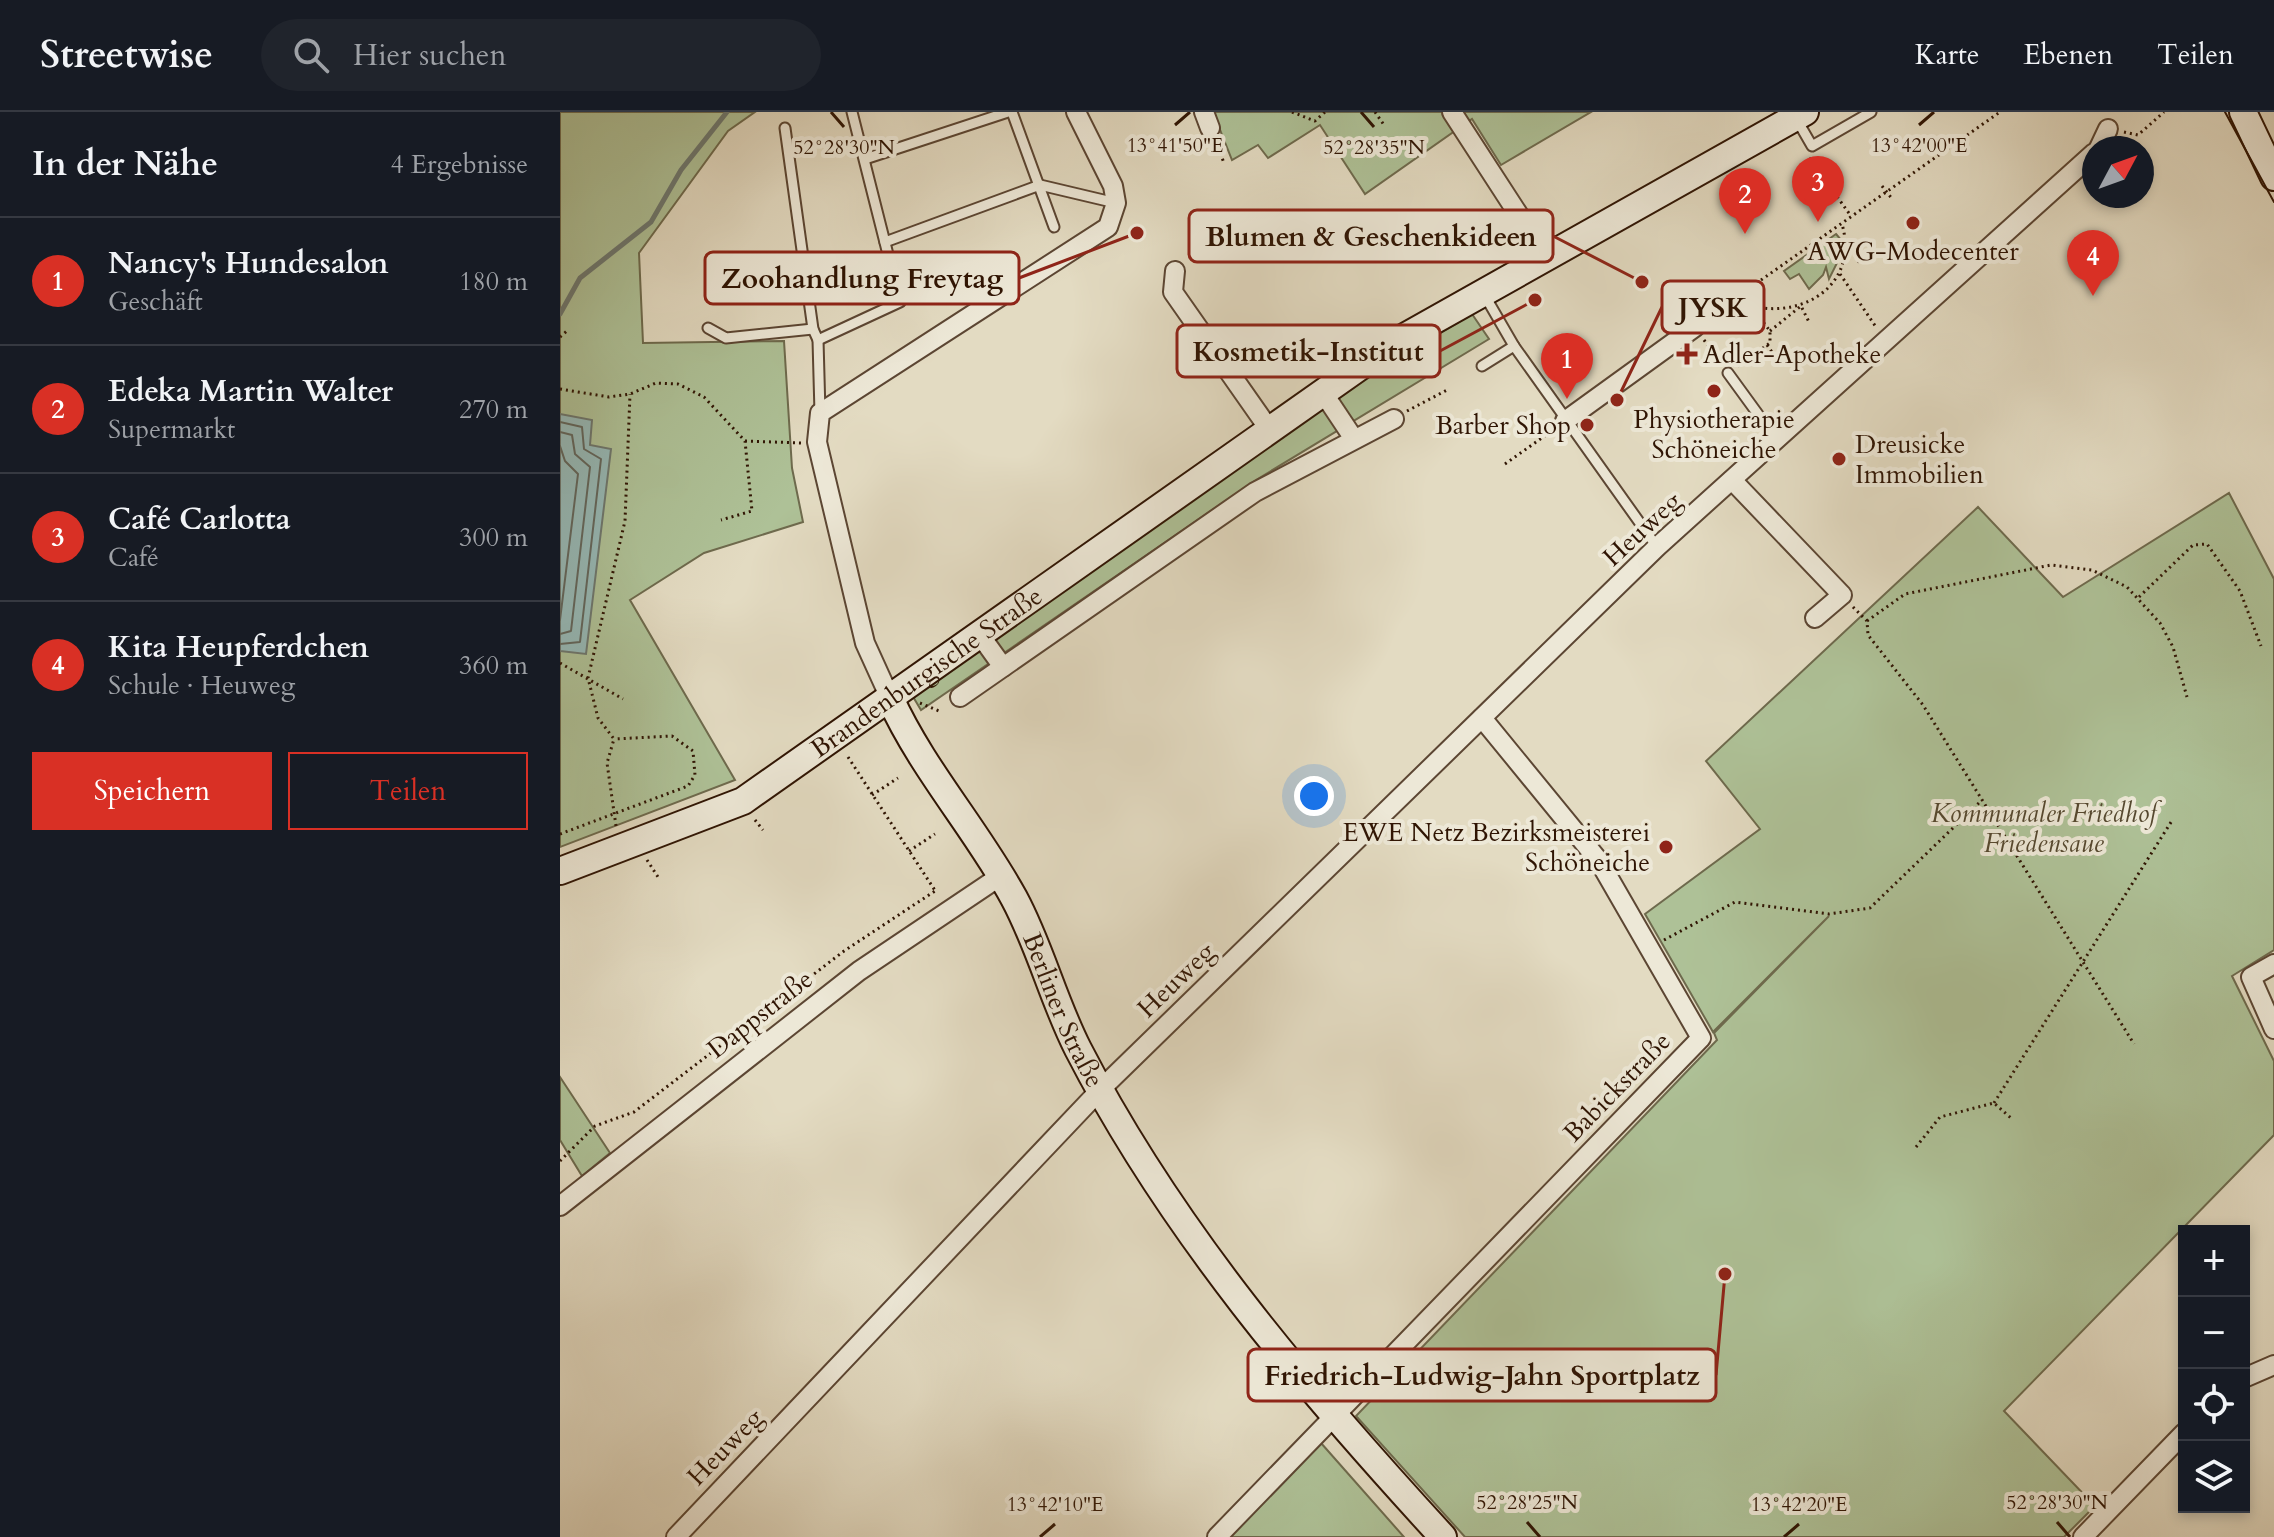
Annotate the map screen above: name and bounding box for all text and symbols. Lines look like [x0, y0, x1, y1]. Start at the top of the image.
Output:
search box [261, 19, 821, 91]
text: Streetwise [40, 29, 213, 81]
icon: search [289, 33, 333, 77]
text: Hier suchen [353, 35, 507, 76]
text: Karte [1915, 36, 1980, 74]
text: Ebenen [2024, 36, 2113, 74]
text: Teilen [2157, 36, 2234, 74]
text: 13°41'50"E [1127, 132, 1223, 159]
text: 13°42'00"E [1871, 132, 1967, 159]
text: 52°28'30"N [793, 134, 895, 161]
text: 52°28'35"N [1323, 134, 1425, 161]
north arrow [2082, 136, 2154, 208]
text: In der Nähe [32, 141, 218, 187]
text: 4 Ergebnisse [391, 147, 528, 182]
pin: 3 [1792, 156, 1844, 222]
pin: 2 [1719, 168, 1771, 234]
callout: Blumen & Geschenkideen [1189, 210, 1553, 262]
marker: AWG-Modecenter [1904, 214, 1922, 232]
text: Blumen & Geschenkideen [1205, 218, 1537, 256]
pin: 4 [2067, 230, 2119, 296]
place label: AWG-Modecenter [1807, 234, 2019, 269]
text: Nancy's Hundesalon [108, 243, 389, 284]
callout: Zoohandlung Freytag [705, 252, 1019, 304]
text: Zoohandlung Freytag [721, 260, 1003, 298]
text: 1 [51, 264, 65, 299]
text: 180 m [459, 264, 528, 299]
callout: JYSK [1662, 281, 1764, 333]
text: Geschäft [108, 284, 203, 319]
text: JYSK [1674, 289, 1748, 327]
callout: Kosmetik-Institut [1177, 325, 1440, 377]
text: Kosmetik-Institut [1192, 333, 1424, 371]
pin: 1 [1541, 333, 1593, 399]
place label: Adler-Apotheke [1703, 337, 1881, 372]
marker: Adler-Apotheke [1678, 345, 1696, 363]
text: Edeka Martin Walter [108, 371, 393, 412]
marker: Physiotherapie Schöneiche [1705, 382, 1723, 400]
text: 2 [51, 392, 65, 427]
text: 270 m [459, 392, 528, 427]
place label: Physiotherapie Schöneiche [1633, 402, 1795, 467]
place label: Barber Shop [1435, 408, 1571, 443]
text: Supermarkt [108, 412, 235, 447]
marker: Barber Shop [1578, 416, 1596, 434]
place label: Dreusicke Immobilien [1855, 427, 1984, 492]
marker: Dreusicke Immobilien [1830, 450, 1848, 468]
street label: Heuweg [1595, 484, 1689, 574]
text: Café Carlotta [108, 499, 291, 540]
text: 3 [51, 520, 65, 555]
text: 300 m [459, 520, 528, 555]
text: Café [108, 540, 159, 575]
street label: Brandenburgische Straße [803, 578, 1049, 766]
text: Kita Heupferdchen [108, 627, 369, 668]
text: 4 [51, 648, 65, 683]
text: 360 m [459, 648, 528, 683]
text: Schule · Heuweg [108, 668, 295, 703]
button: Speichern [32, 752, 272, 830]
button: Teilen [288, 752, 528, 830]
your location [1294, 776, 1334, 816]
park label: Kommunaler Friedhof Friedensaue [1931, 796, 2162, 861]
place label: EWE Netz Bezirksmeisterei Schöneiche [1342, 815, 1650, 880]
marker: EWE Netz Bezirksmeisterei Schöneiche [1657, 838, 1675, 856]
street label: Berliner Straße [1015, 927, 1113, 1094]
street label: Heuweg [1130, 934, 1223, 1026]
street label: Dappstraße [700, 962, 820, 1066]
street label: Babickstraße [1555, 1024, 1679, 1150]
map controls [2178, 1225, 2250, 1513]
button: + [2178, 1225, 2250, 1297]
button: − [2178, 1297, 2250, 1369]
callout: Friedrich-Ludwig-Jahn Sportplatz [1248, 1349, 1716, 1401]
text: Friedrich-Ludwig-Jahn Sportplatz [1264, 1357, 1700, 1395]
button: locate [2178, 1369, 2250, 1441]
street label: Heuweg [679, 1400, 771, 1493]
button: layers [2178, 1441, 2250, 1513]
text: 52°28'25"N [1476, 1489, 1578, 1516]
text: 52°28'30"N [2006, 1489, 2108, 1516]
text: 13°42'10"E [1007, 1491, 1103, 1518]
text: 13°42'20"E [1751, 1491, 1847, 1518]

